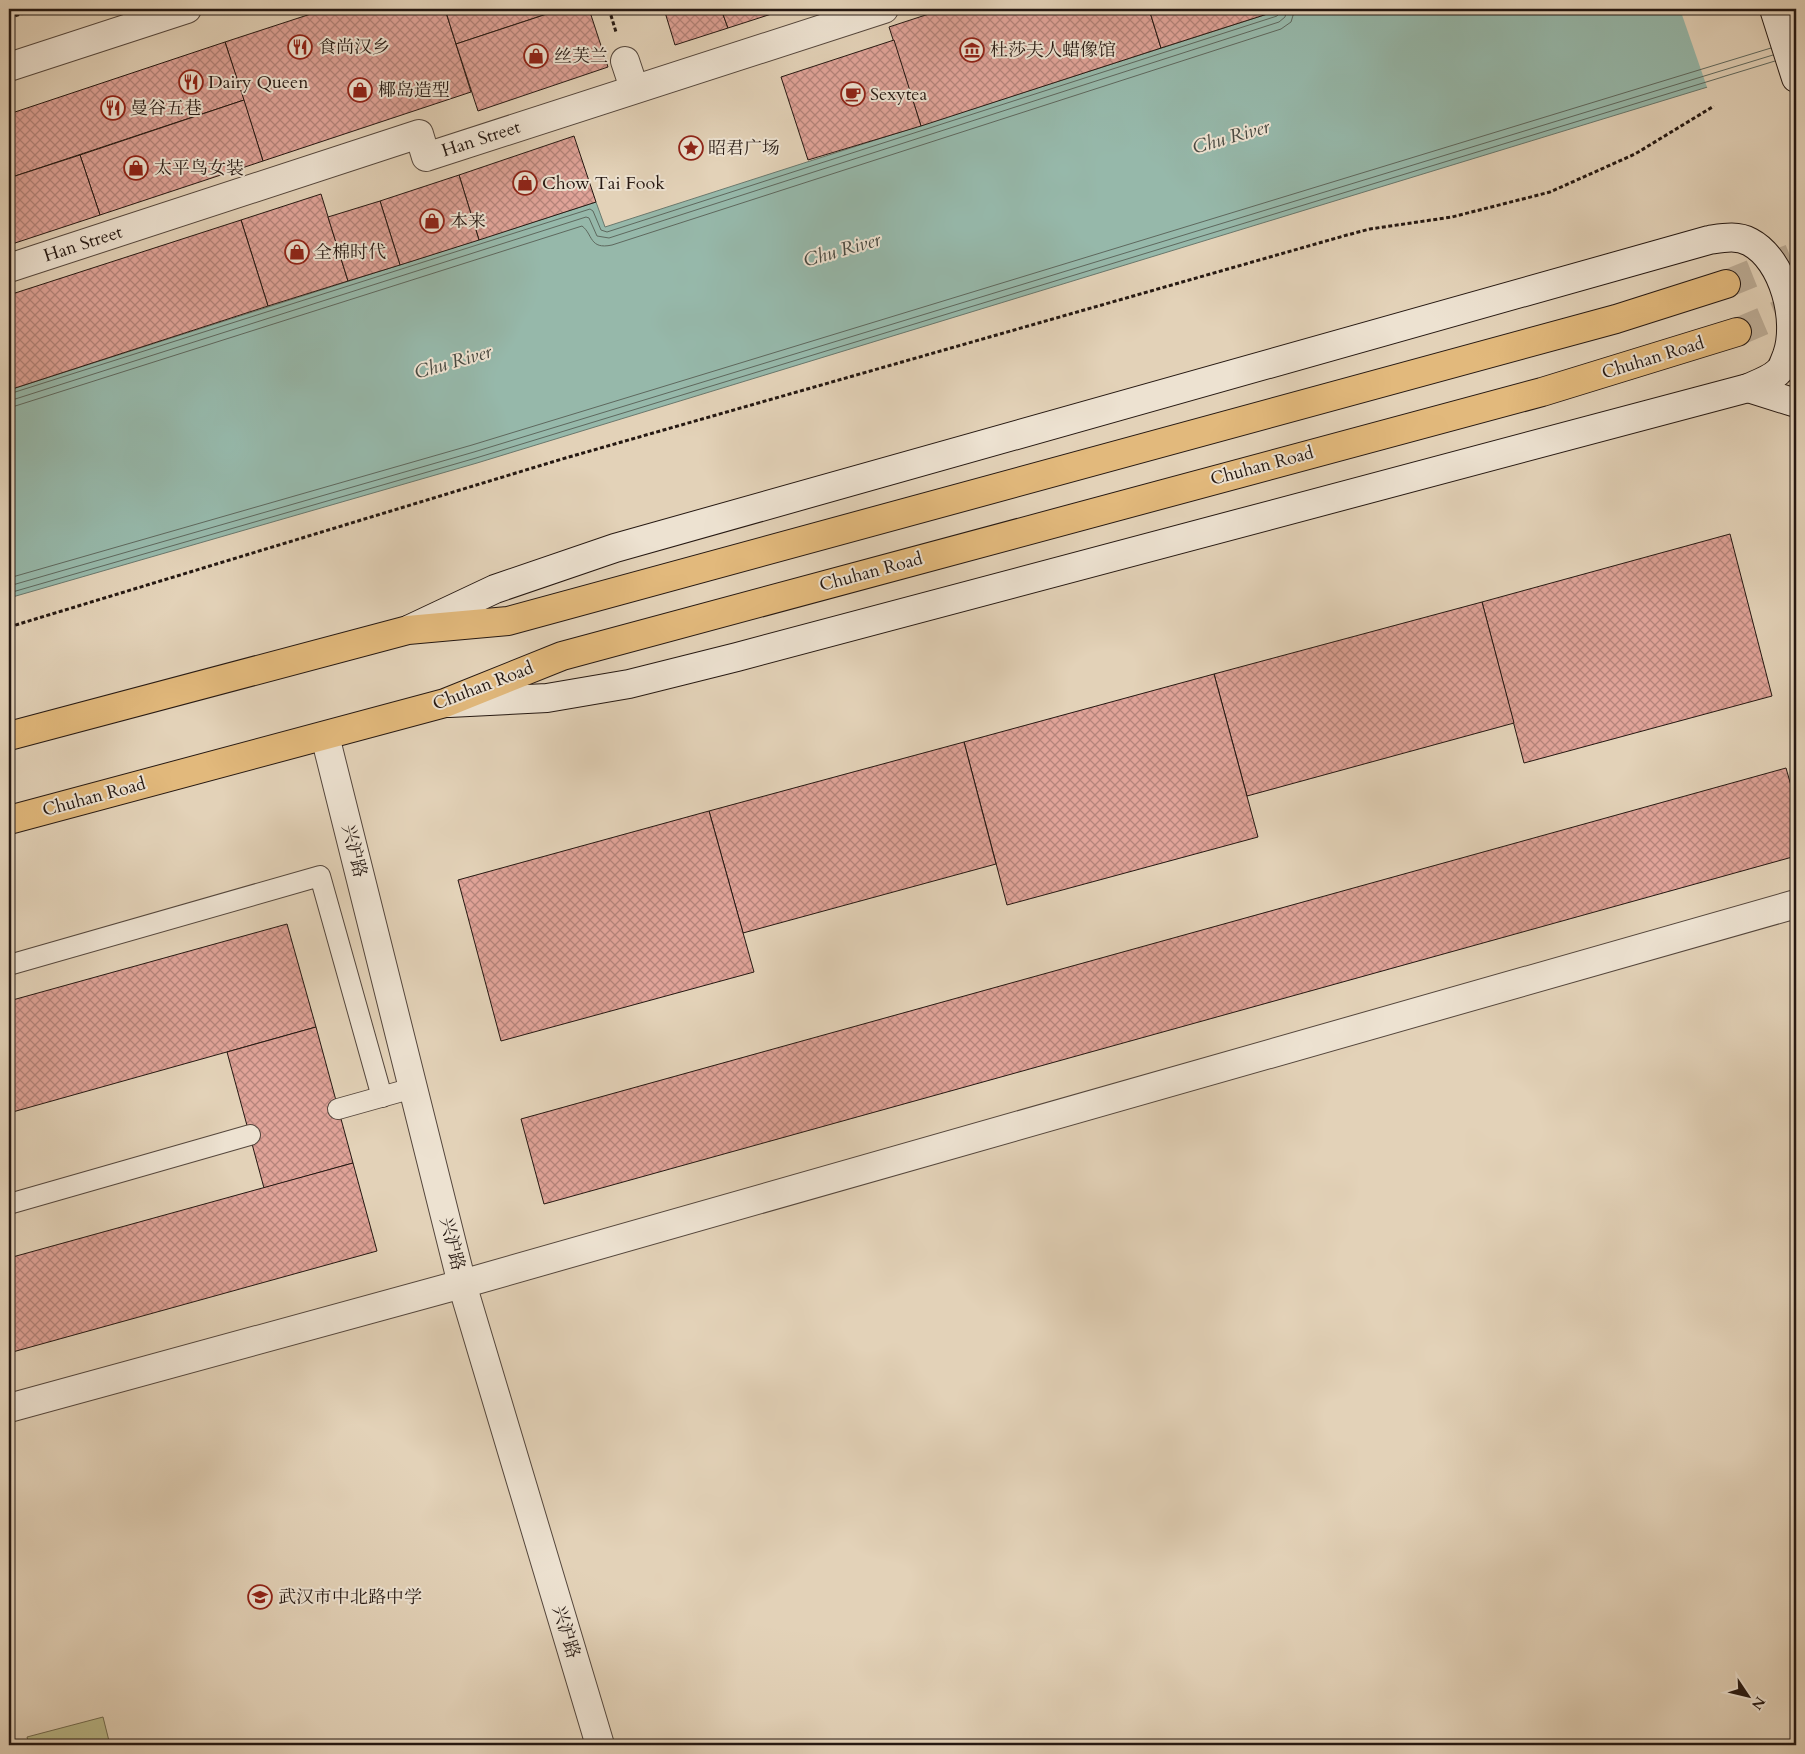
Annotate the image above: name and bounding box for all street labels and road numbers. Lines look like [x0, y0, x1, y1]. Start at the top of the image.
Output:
street label: Han Street [439, 114, 524, 163]
street label: Han Street [41, 219, 126, 268]
street label: Chuhan Road [1599, 330, 1708, 385]
street label: Chuhan Road [1208, 440, 1317, 492]
street label: Chuhan Road [817, 546, 926, 598]
street label: Chuhan Road [429, 655, 537, 717]
street label: Chuhan Road [40, 771, 149, 823]
street label: 兴沪路 [335, 822, 373, 880]
street label: 兴沪路 [433, 1215, 471, 1273]
street label: 兴沪路 [546, 1603, 586, 1661]

